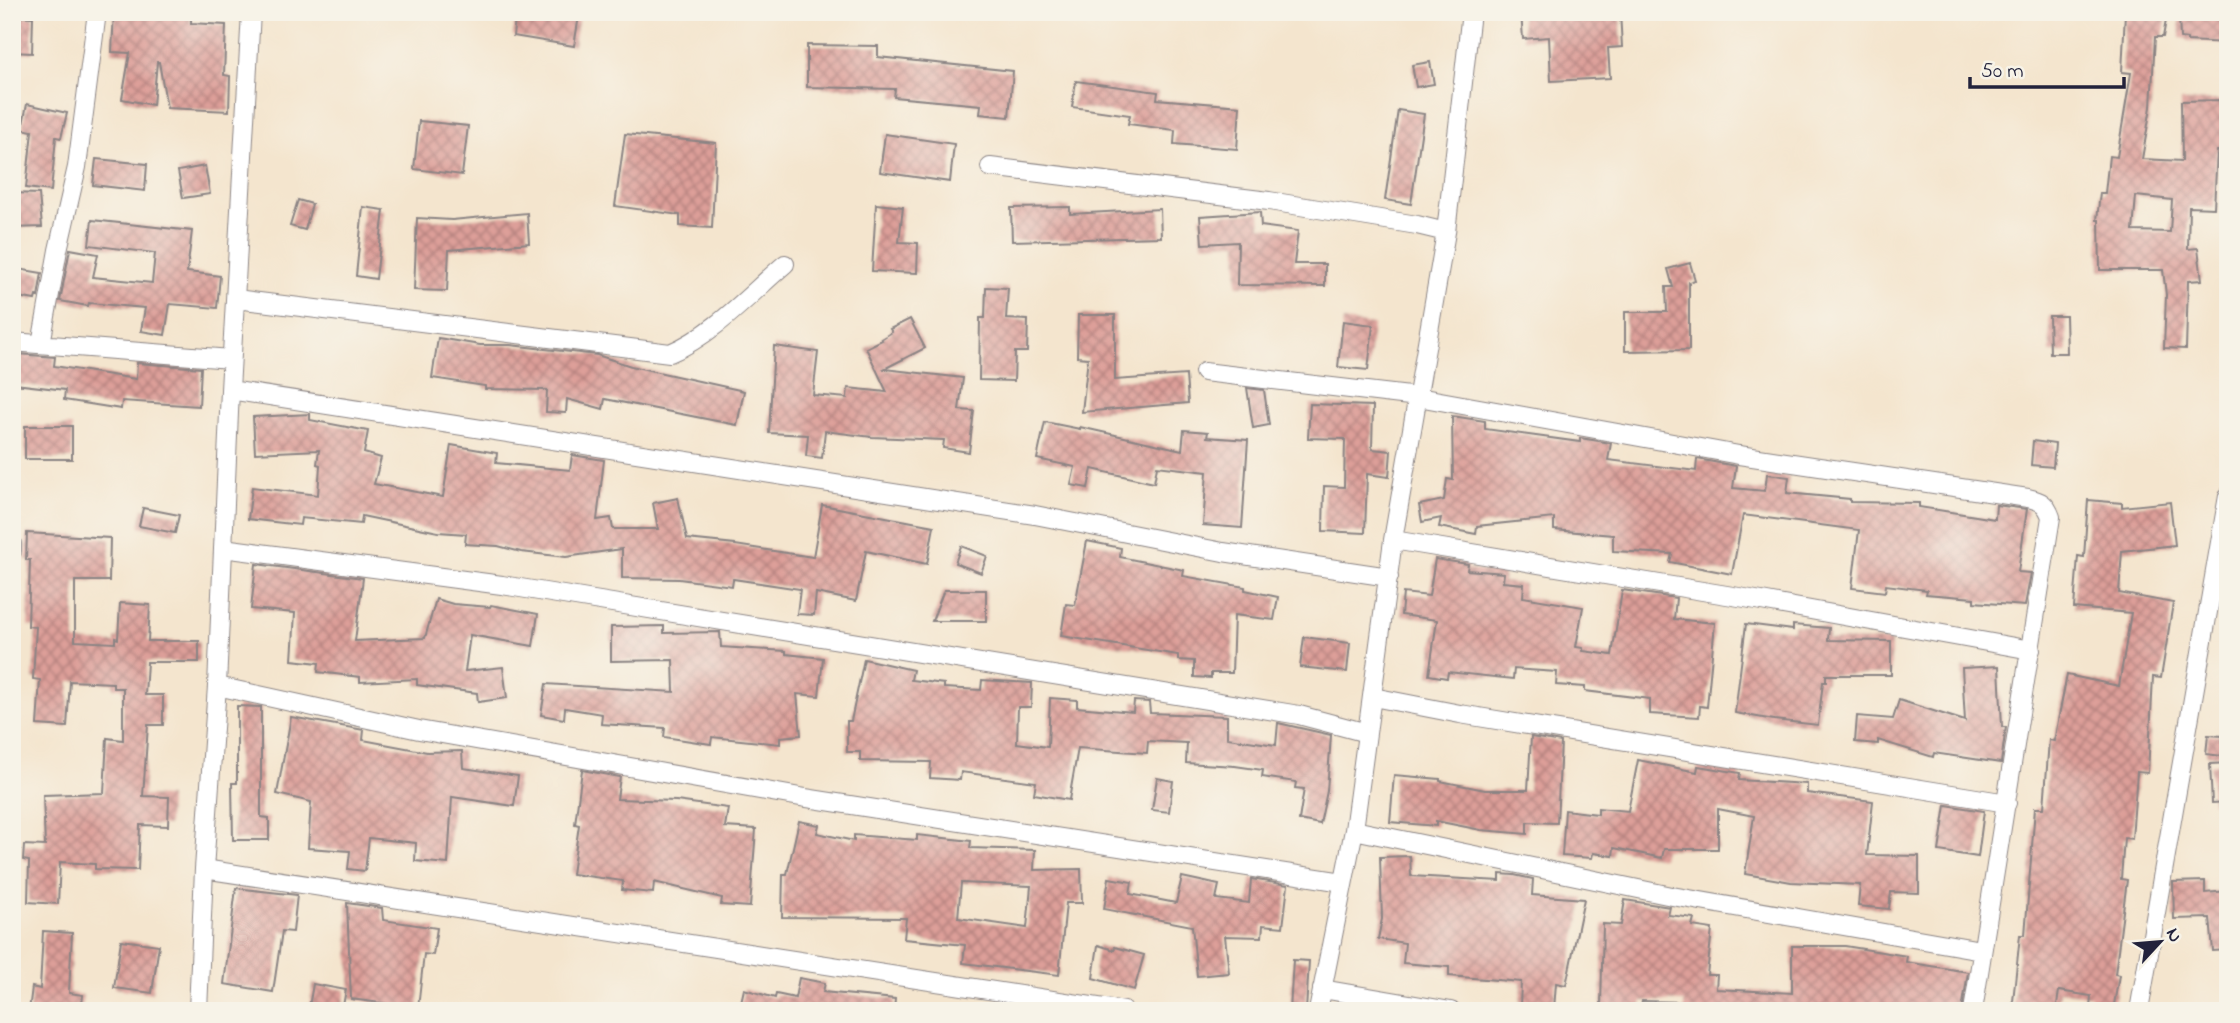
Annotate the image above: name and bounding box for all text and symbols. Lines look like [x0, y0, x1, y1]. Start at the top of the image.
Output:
scale bar [1970, 46, 2124, 90]
text: 50 m [1981, 57, 2024, 87]
north arrow [2124, 908, 2194, 978]
text: N [2158, 924, 2188, 947]

